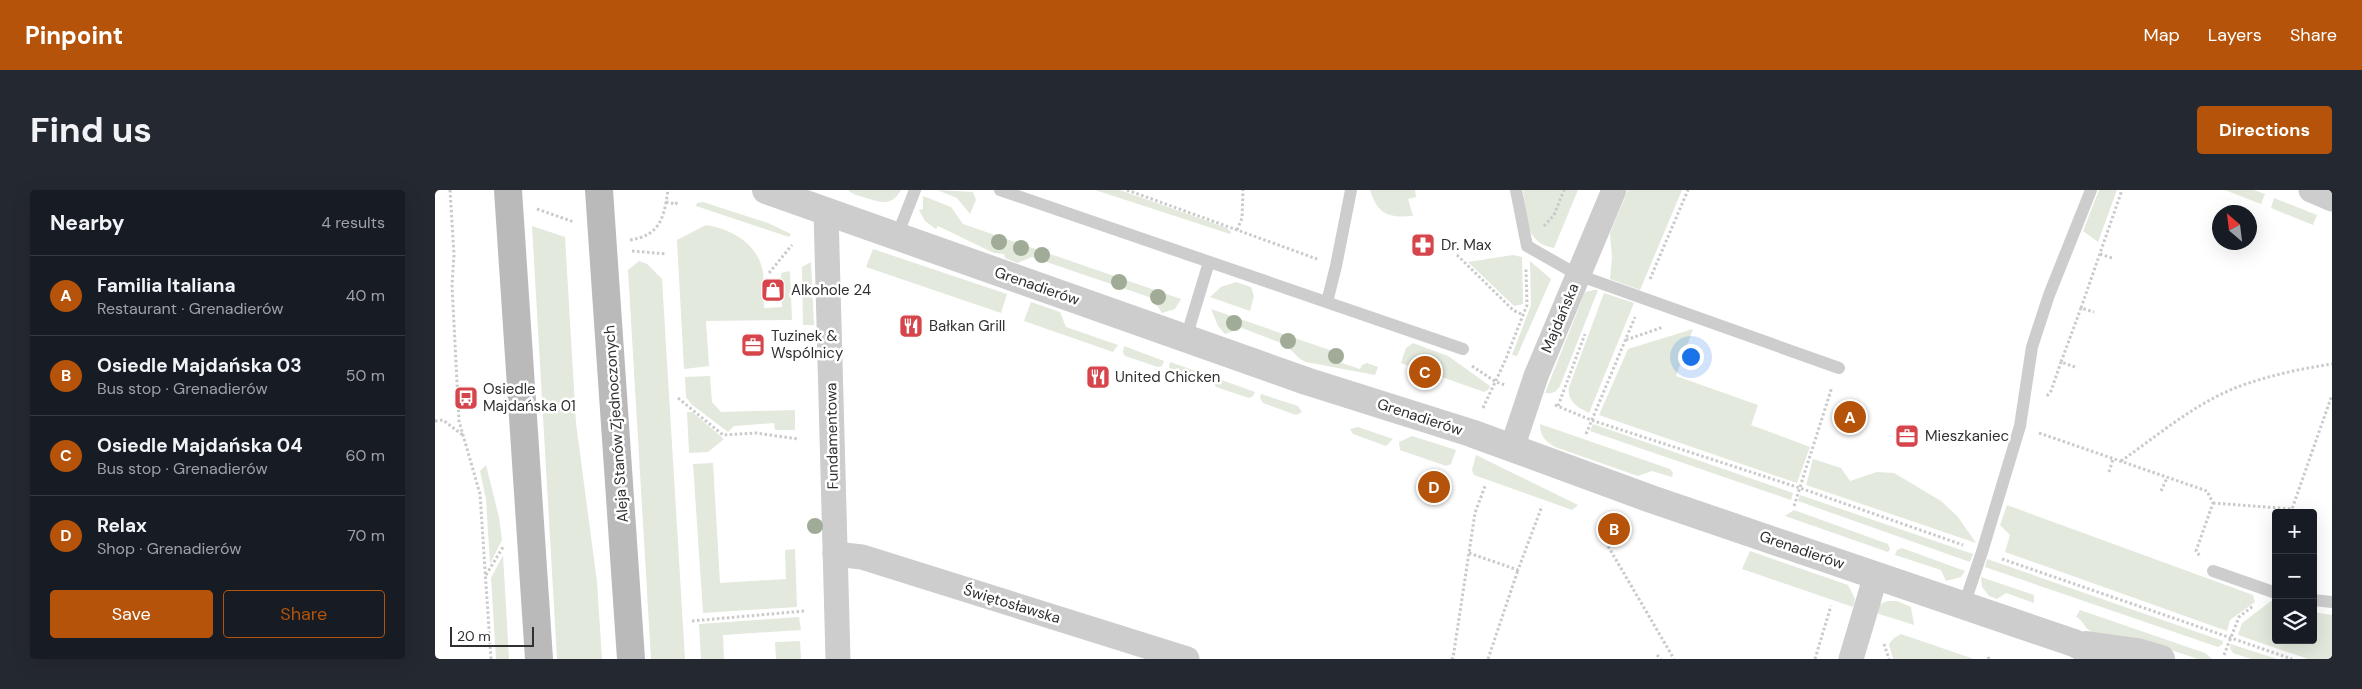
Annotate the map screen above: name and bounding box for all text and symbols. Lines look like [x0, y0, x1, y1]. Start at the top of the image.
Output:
text: Pinpoint [25, 20, 123, 51]
text: Map [2144, 23, 2180, 47]
text: Layers [2208, 23, 2262, 47]
text: Share [2290, 23, 2337, 47]
button: Directions [2197, 106, 2332, 154]
text: Find us [30, 107, 152, 153]
north arrow [2212, 205, 2257, 250]
text: Nearby [50, 209, 124, 237]
text: 4 results [321, 212, 385, 233]
pharmacy icon: Dr. Max [1410, 232, 1436, 258]
place label: Dr. Max [1441, 235, 1492, 255]
street label: Grenadierów [992, 262, 1083, 310]
text: Familia Italiana [97, 273, 236, 298]
shop icon: Alkohole 24 [760, 277, 786, 303]
place label: Alkohole 24 [791, 280, 871, 300]
street label: Majdańska [1536, 280, 1584, 356]
text: A [60, 285, 72, 306]
text: 40 m [346, 285, 385, 306]
text: Restaurant · Grenadierów [97, 298, 283, 319]
restaurant icon: Bałkan Grill [898, 313, 924, 339]
place label: Bałkan Grill [929, 316, 1005, 336]
street label: Aleja Stanów Zjednoczonych [599, 325, 633, 523]
place label: Tuzinek & Wspólnicy [771, 326, 844, 363]
office icon: Tuzinek & Wspólnicy [740, 332, 766, 358]
your location [1678, 344, 1704, 370]
text: Osiedle Majdańska 03 [97, 353, 302, 378]
pin: C [1409, 353, 1441, 391]
restaurant icon: United Chicken [1085, 364, 1111, 390]
text: B [61, 365, 71, 386]
text: 50 m [346, 365, 385, 386]
place label: United Chicken [1115, 367, 1220, 387]
text: Bus stop · Grenadierów [97, 378, 268, 399]
place label: Osiedle Majdańska 01 [483, 379, 576, 416]
street label: Fundamentowa [821, 382, 843, 490]
bus stop icon: Osiedle Majdańska 01 [453, 385, 479, 411]
street label: Grenadierów [1375, 394, 1466, 440]
pin: A [1834, 398, 1866, 436]
office icon: Mieszkaniec [1894, 423, 1920, 449]
place label: Mieszkaniec [1925, 426, 2009, 446]
text: Osiedle Majdańska 04 [97, 433, 303, 458]
text: C [60, 445, 72, 466]
text: 60 m [345, 445, 385, 466]
text: Bus stop · Grenadierów [97, 458, 268, 479]
pin: D [1418, 468, 1450, 506]
map controls [2272, 509, 2317, 644]
button: + [2272, 509, 2317, 554]
pin: B [1598, 510, 1630, 548]
text: Relax [97, 513, 147, 538]
text: D [60, 525, 72, 546]
text: 70 m [347, 525, 385, 546]
street label: Grenadierów [1757, 526, 1848, 574]
text: Shop · Grenadierów [97, 538, 241, 559]
button: − [2272, 554, 2317, 599]
street label: Świętosławska [961, 580, 1063, 628]
button: Save [50, 590, 213, 638]
button: Share [223, 590, 385, 638]
button: layers [2272, 599, 2317, 644]
scale bar [450, 624, 534, 647]
text: 20 m [457, 627, 491, 645]

